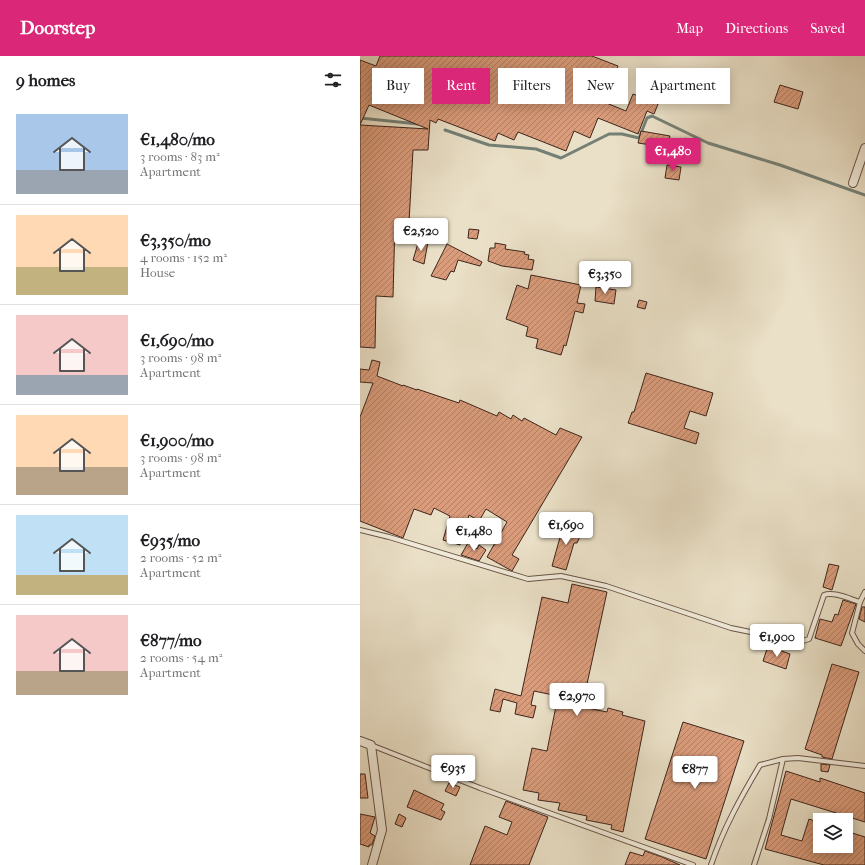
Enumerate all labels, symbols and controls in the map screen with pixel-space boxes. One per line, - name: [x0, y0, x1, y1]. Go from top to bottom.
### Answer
- text: Doorstep: [20, 17, 95, 39]
- text: Map: [676, 20, 703, 37]
- text: Directions: [725, 20, 788, 37]
- text: Saved: [810, 20, 845, 37]
- chip: Buy: [372, 68, 424, 104]
- chip: Rent: [432, 68, 490, 104]
- chip: Filters: [498, 68, 565, 104]
- chip: New: [573, 68, 628, 104]
- chip: Apartment: [636, 68, 730, 104]
- icon: filters: [322, 69, 344, 91]
- text: 9 homes: [16, 70, 75, 90]
- text: €1,480/mo: [140, 129, 215, 149]
- icon: home: [48, 130, 96, 178]
- pin: €1,480: [640, 138, 706, 172]
- text: €1,480: [655, 143, 691, 158]
- text: 3 rooms · 83 m²: [140, 149, 220, 164]
- text: Apartment: [140, 164, 201, 179]
- pin: €2,520: [388, 218, 454, 252]
- text: €2,520: [403, 223, 439, 238]
- text: €3,350/mo: [140, 230, 211, 250]
- icon: home: [48, 231, 96, 279]
- text: 4 rooms · 152 m²: [140, 250, 227, 265]
- pin: €3,350: [572, 261, 638, 295]
- text: House: [140, 265, 175, 280]
- text: €3,350: [588, 266, 622, 281]
- text: €1,690/mo: [140, 330, 214, 350]
- icon: home: [48, 331, 96, 379]
- text: 3 rooms · 98 m²: [140, 350, 221, 365]
- text: Apartment: [140, 365, 201, 380]
- text: €1,900/mo: [140, 430, 214, 450]
- icon: home: [48, 431, 96, 479]
- text: 3 rooms · 98 m²: [140, 450, 221, 465]
- text: Apartment: [140, 465, 201, 480]
- pin: €1,690: [533, 512, 599, 546]
- text: €1,690: [548, 517, 584, 532]
- pin: €1,480: [441, 518, 507, 552]
- text: €1,480: [456, 523, 492, 538]
- text: €935/mo: [140, 530, 200, 550]
- icon: home: [48, 531, 96, 579]
- text: 2 rooms · 52 m²: [140, 550, 221, 565]
- text: Apartment: [140, 565, 201, 580]
- pin: €1,900: [744, 624, 810, 658]
- text: €1,900: [759, 629, 795, 644]
- text: €877/mo: [140, 630, 202, 650]
- icon: home: [48, 631, 96, 679]
- text: 2 rooms · 54 m²: [140, 650, 222, 665]
- text: Apartment: [140, 665, 201, 680]
- pin: €2,970: [544, 683, 610, 717]
- text: €2,970: [558, 688, 596, 703]
- pin: €935: [429, 755, 477, 789]
- pin: €877: [671, 756, 719, 790]
- text: €935: [440, 760, 466, 775]
- text: €877: [682, 761, 708, 776]
- map controls: [813, 813, 853, 853]
- button: layers: [813, 813, 853, 853]

